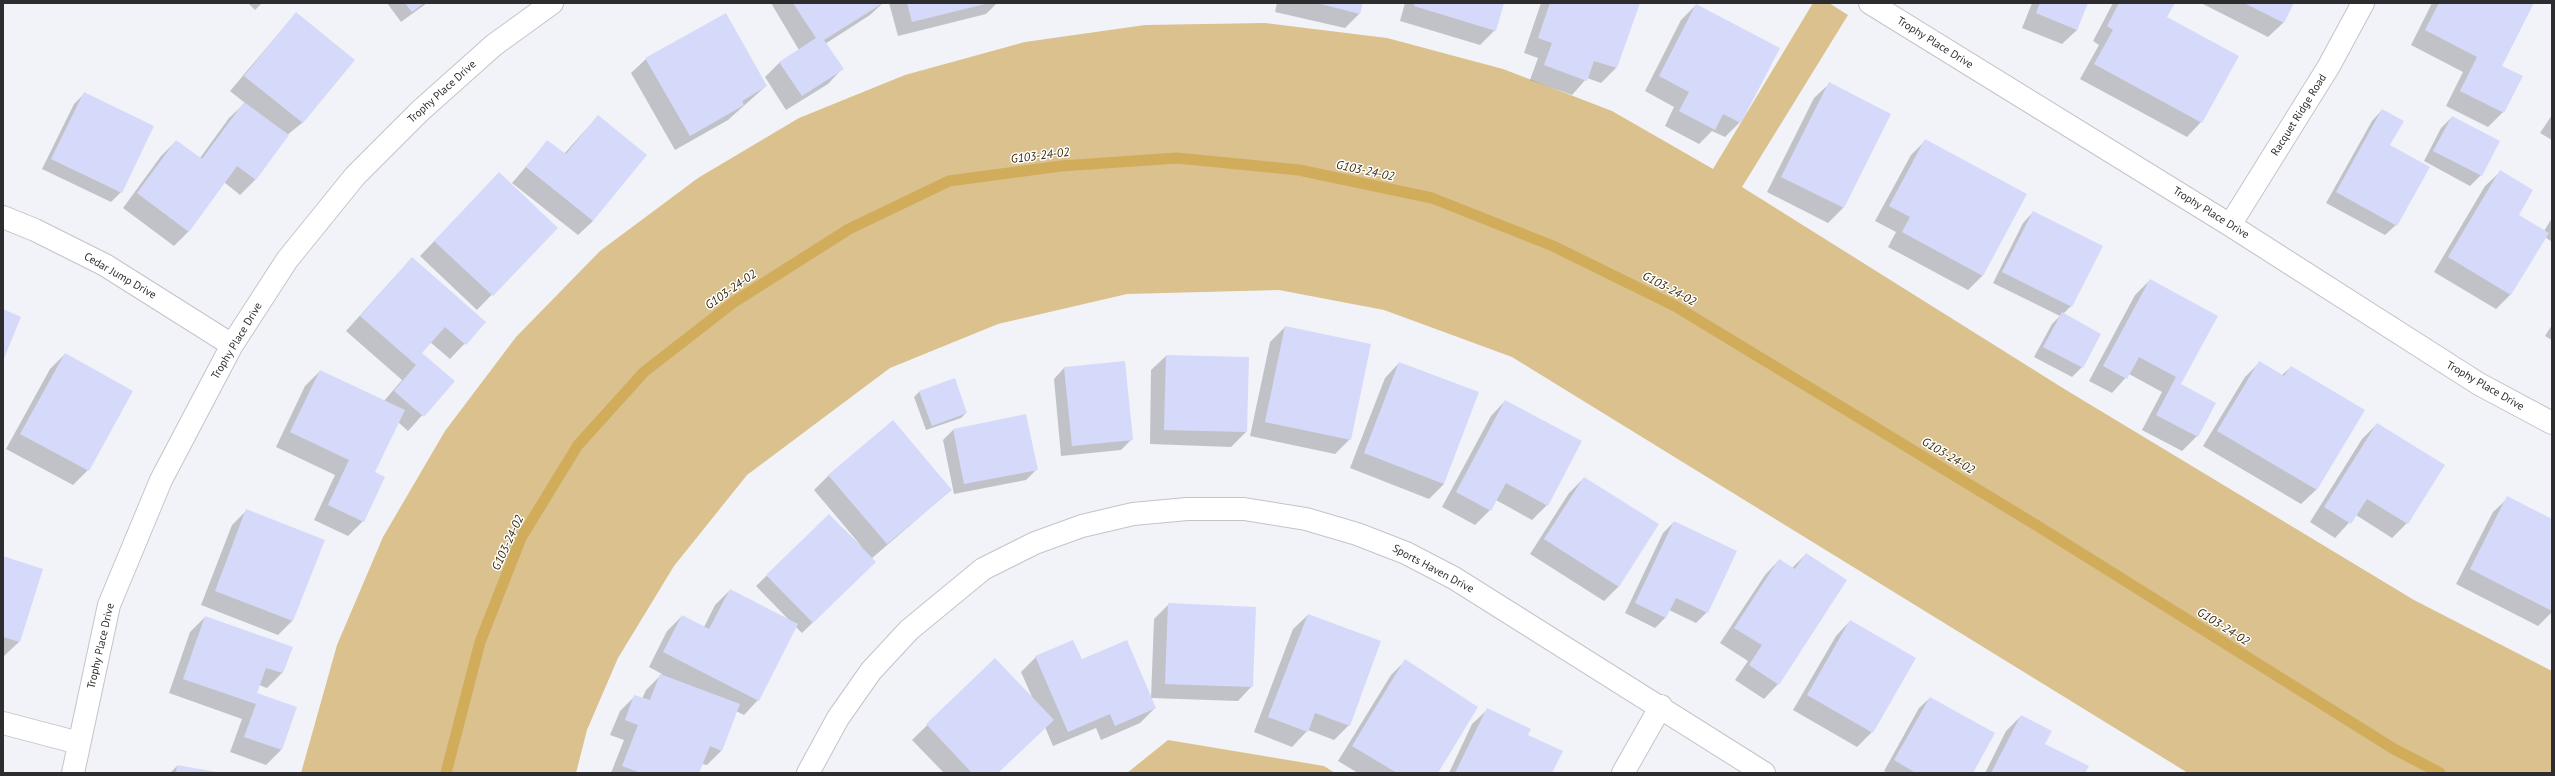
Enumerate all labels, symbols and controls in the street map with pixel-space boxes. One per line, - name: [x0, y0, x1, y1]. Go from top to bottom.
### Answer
- street label: Trophy Place Drive: [1894, 14, 1976, 72]
- street label: Trophy Place Drive: [405, 58, 479, 126]
- street label: Racquet Ridge Road: [2269, 72, 2329, 158]
- water label: G103-24-02: [1010, 145, 1070, 167]
- water label: G103-24-02: [1335, 158, 1395, 184]
- street label: Trophy Place Drive: [2170, 184, 2252, 242]
- street label: Cedar Jump Drive: [82, 250, 158, 302]
- water label: G103-24-02: [703, 267, 759, 313]
- water label: G103-24-02: [1640, 269, 1698, 309]
- street label: Trophy Place Drive: [209, 300, 265, 382]
- street label: Trophy Place Drive: [2444, 358, 2526, 414]
- water label: G103-24-02: [1919, 435, 1977, 477]
- water label: G103-24-02: [489, 513, 527, 573]
- street label: Sports Haven Drive: [1390, 542, 1476, 596]
- street label: Trophy Place Drive: [85, 602, 117, 690]
- water label: G103-24-02: [2194, 605, 2252, 649]

